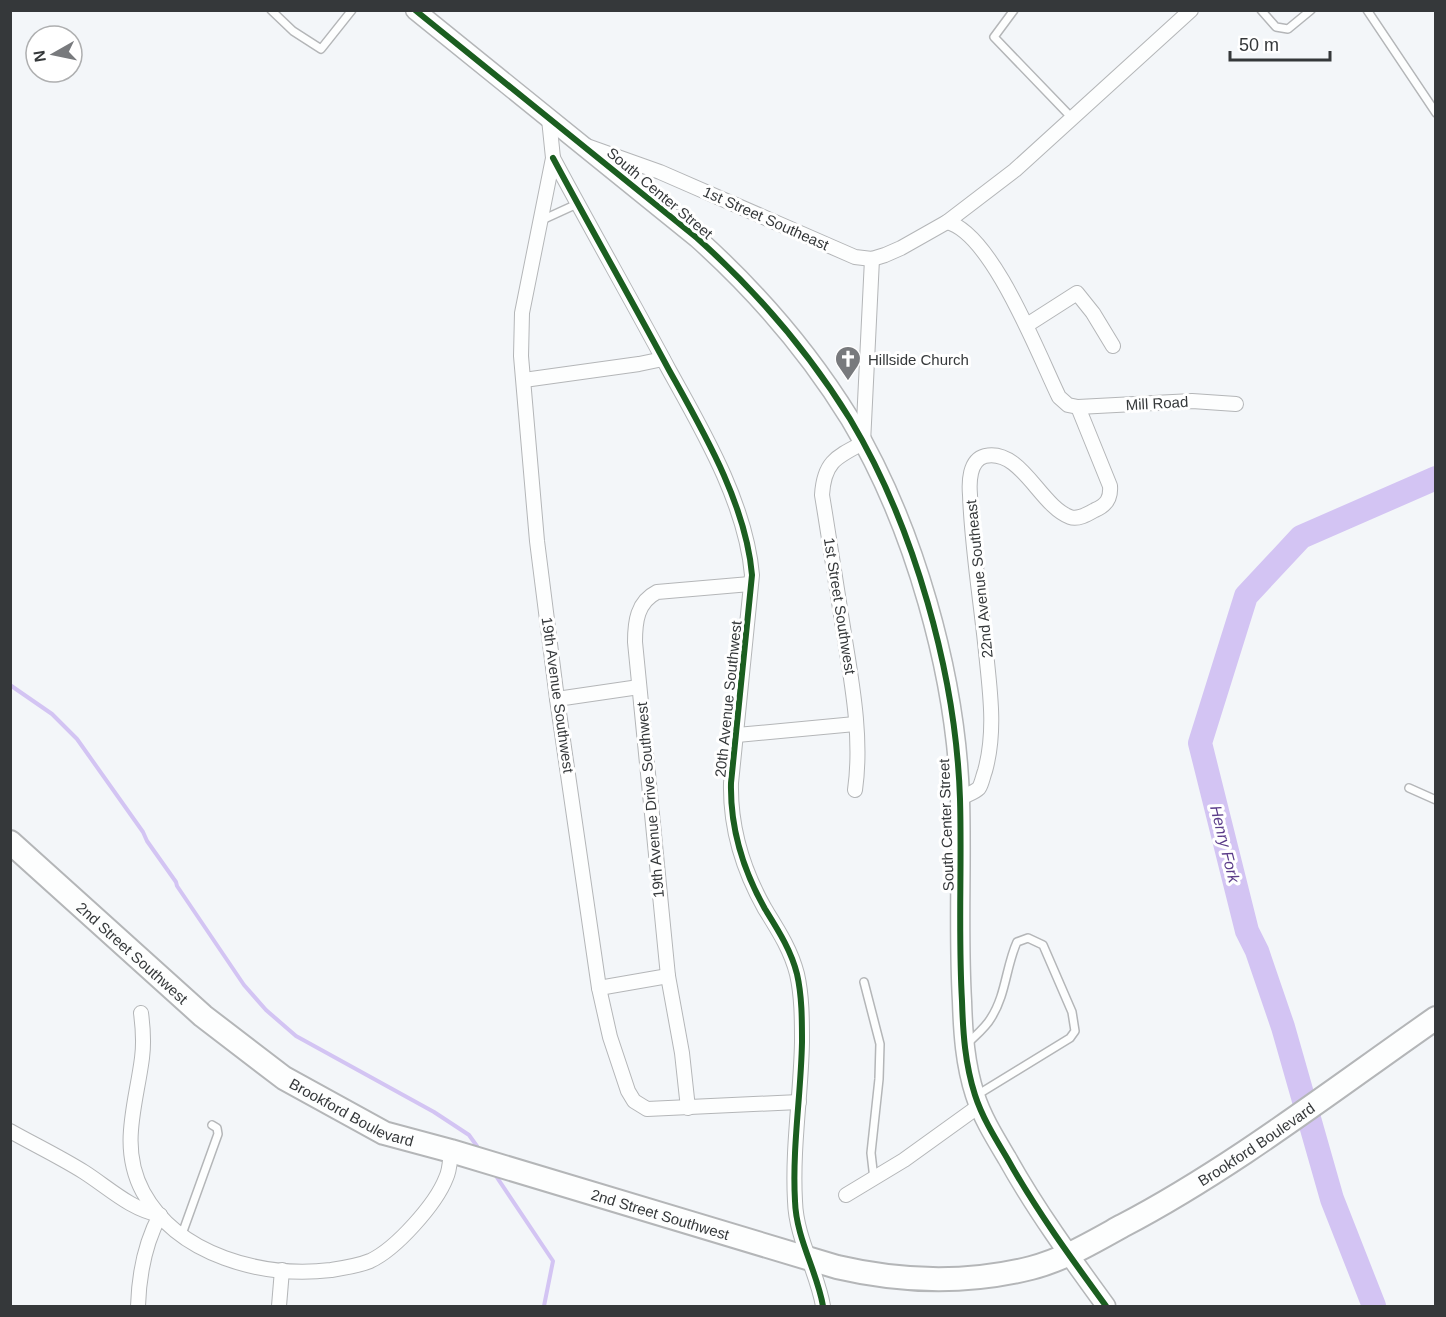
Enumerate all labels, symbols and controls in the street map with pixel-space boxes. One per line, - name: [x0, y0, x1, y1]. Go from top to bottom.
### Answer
- north arrow: [24, 24, 84, 84]
- scale bar: [1230, 24, 1330, 62]
- text: 50 m: [1239, 35, 1279, 55]
- text: N: [30, 49, 49, 63]
- street label: South Center Street: [604, 144, 717, 243]
- street label: 1st Street Southeast: [700, 183, 832, 254]
- church icon: Hillside Church: [833, 344, 863, 382]
- place label: Hillside Church: [868, 351, 969, 368]
- street label: Mill Road: [1125, 393, 1189, 413]
- street label: 22nd Avenue Southeast: [962, 498, 996, 659]
- street label: 1st Street Southwest: [821, 536, 859, 677]
- street label: 19th Avenue Southwest: [539, 616, 577, 775]
- street label: 20th Avenue Southwest: [711, 619, 745, 778]
- street label: 19th Avenue Drive Southwest: [633, 701, 667, 899]
- street label: South Center Street: [935, 758, 957, 892]
- water label: Henry Fork: [1207, 804, 1243, 885]
- street label: 2nd Street Southwest: [74, 898, 192, 1007]
- street label: Brookford Boulevard: [287, 1074, 416, 1149]
- street label: Brookford Boulevard: [1195, 1099, 1318, 1189]
- street label: 2nd Street Southwest: [589, 1185, 732, 1243]

